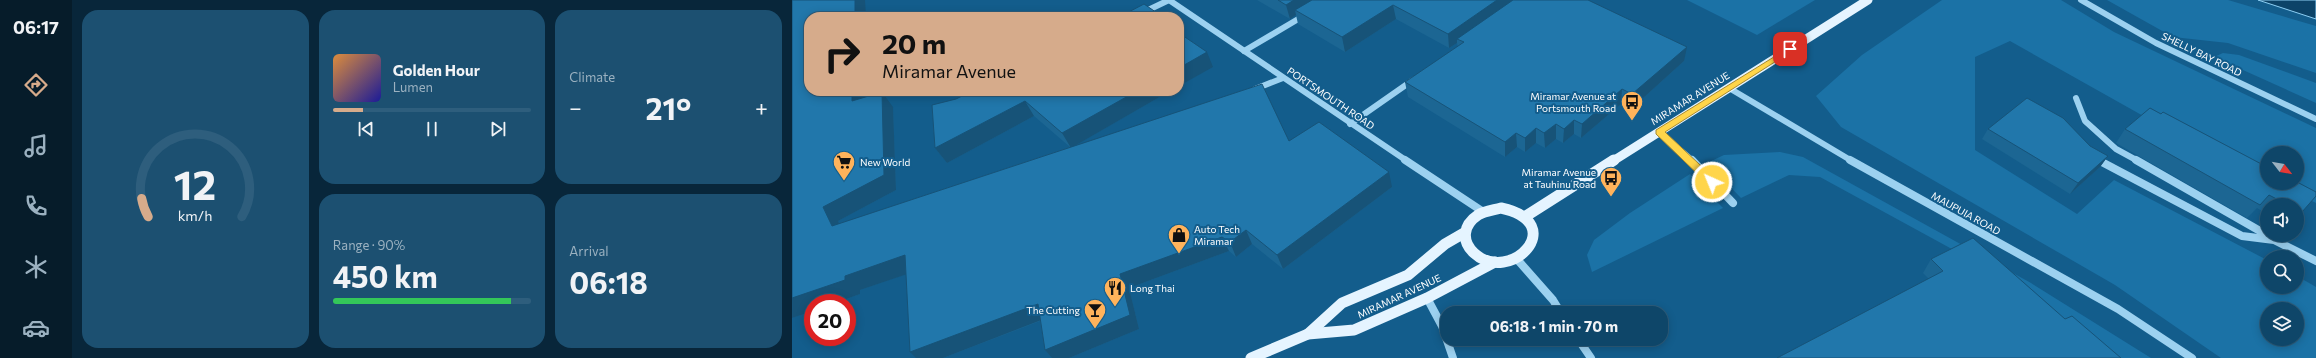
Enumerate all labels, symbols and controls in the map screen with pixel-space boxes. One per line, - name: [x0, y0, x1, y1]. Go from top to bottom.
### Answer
- text: 06:17: [13, 16, 59, 38]
- text: 20 m: [882, 26, 946, 60]
- icon: right: [816, 28, 868, 80]
- street label: SHELLY BAY ROAD: [2160, 29, 2244, 79]
- pin: [1773, 32, 1807, 66]
- icon: arrive: [1779, 38, 1801, 60]
- text: Miramar Avenue: [882, 60, 1016, 82]
- text: Golden Hour: [393, 61, 480, 79]
- street label: PORTSMOUTH ROAD: [1285, 64, 1377, 132]
- text: Climate: [569, 69, 615, 85]
- street label: MIRAMAR AVENUE: [1648, 69, 1732, 127]
- icon: directions: [22, 71, 50, 99]
- text: Lumen: [393, 79, 433, 95]
- text: 21°: [645, 89, 691, 126]
- bus stop icon: Miramar Avenue at Portsmouth Road: [1619, 89, 1645, 122]
- place label: Miramar Avenue at Portsmouth Road: [1530, 90, 1616, 114]
- text: −: [569, 94, 582, 121]
- text: +: [755, 94, 768, 121]
- icon: previous: [355, 118, 377, 140]
- icon: pause: [421, 118, 443, 140]
- icon: next: [487, 118, 509, 140]
- icon: music: [22, 132, 50, 160]
- north arrow: [2260, 146, 2304, 190]
- map controls: [2260, 146, 2304, 346]
- supermarket icon: New World: [831, 149, 857, 182]
- place label: New World: [860, 156, 911, 168]
- text: 12: [174, 158, 217, 209]
- position arrow: [1691, 161, 1733, 203]
- bus stop icon: Miramar Avenue at Tauhinu Road: [1598, 165, 1624, 198]
- place label: Miramar Avenue at Tauhinu Road: [1522, 166, 1596, 190]
- street label: MAUPUIA ROAD: [1929, 189, 2003, 237]
- icon: phone: [22, 192, 50, 220]
- button: sound: [2260, 198, 2304, 242]
- text: km/h: [178, 206, 213, 224]
- shop icon: Auto Tech Miramar: [1166, 222, 1192, 255]
- place label: Auto Tech Miramar: [1194, 223, 1240, 247]
- text: Range · 90%: [333, 237, 405, 253]
- text: Arrival: [569, 243, 609, 259]
- button: search: [2260, 250, 2304, 294]
- icon: climate: [22, 253, 50, 281]
- text: 450 km: [333, 257, 438, 294]
- text: 06:18: [569, 263, 648, 300]
- street label: MIRAMAR AVENUE: [1355, 271, 1443, 321]
- restaurant icon: Long Thai: [1102, 275, 1128, 308]
- place label: Long Thai: [1130, 282, 1175, 294]
- speed limit sign: 20: [804, 294, 856, 346]
- bar icon: The Cutting: [1082, 297, 1108, 330]
- button: layers: [2260, 302, 2304, 346]
- place label: The Cutting: [1026, 304, 1081, 316]
- icon: car: [22, 314, 50, 342]
- text: 06:18 · 1 min · 70 m: [1490, 317, 1618, 335]

